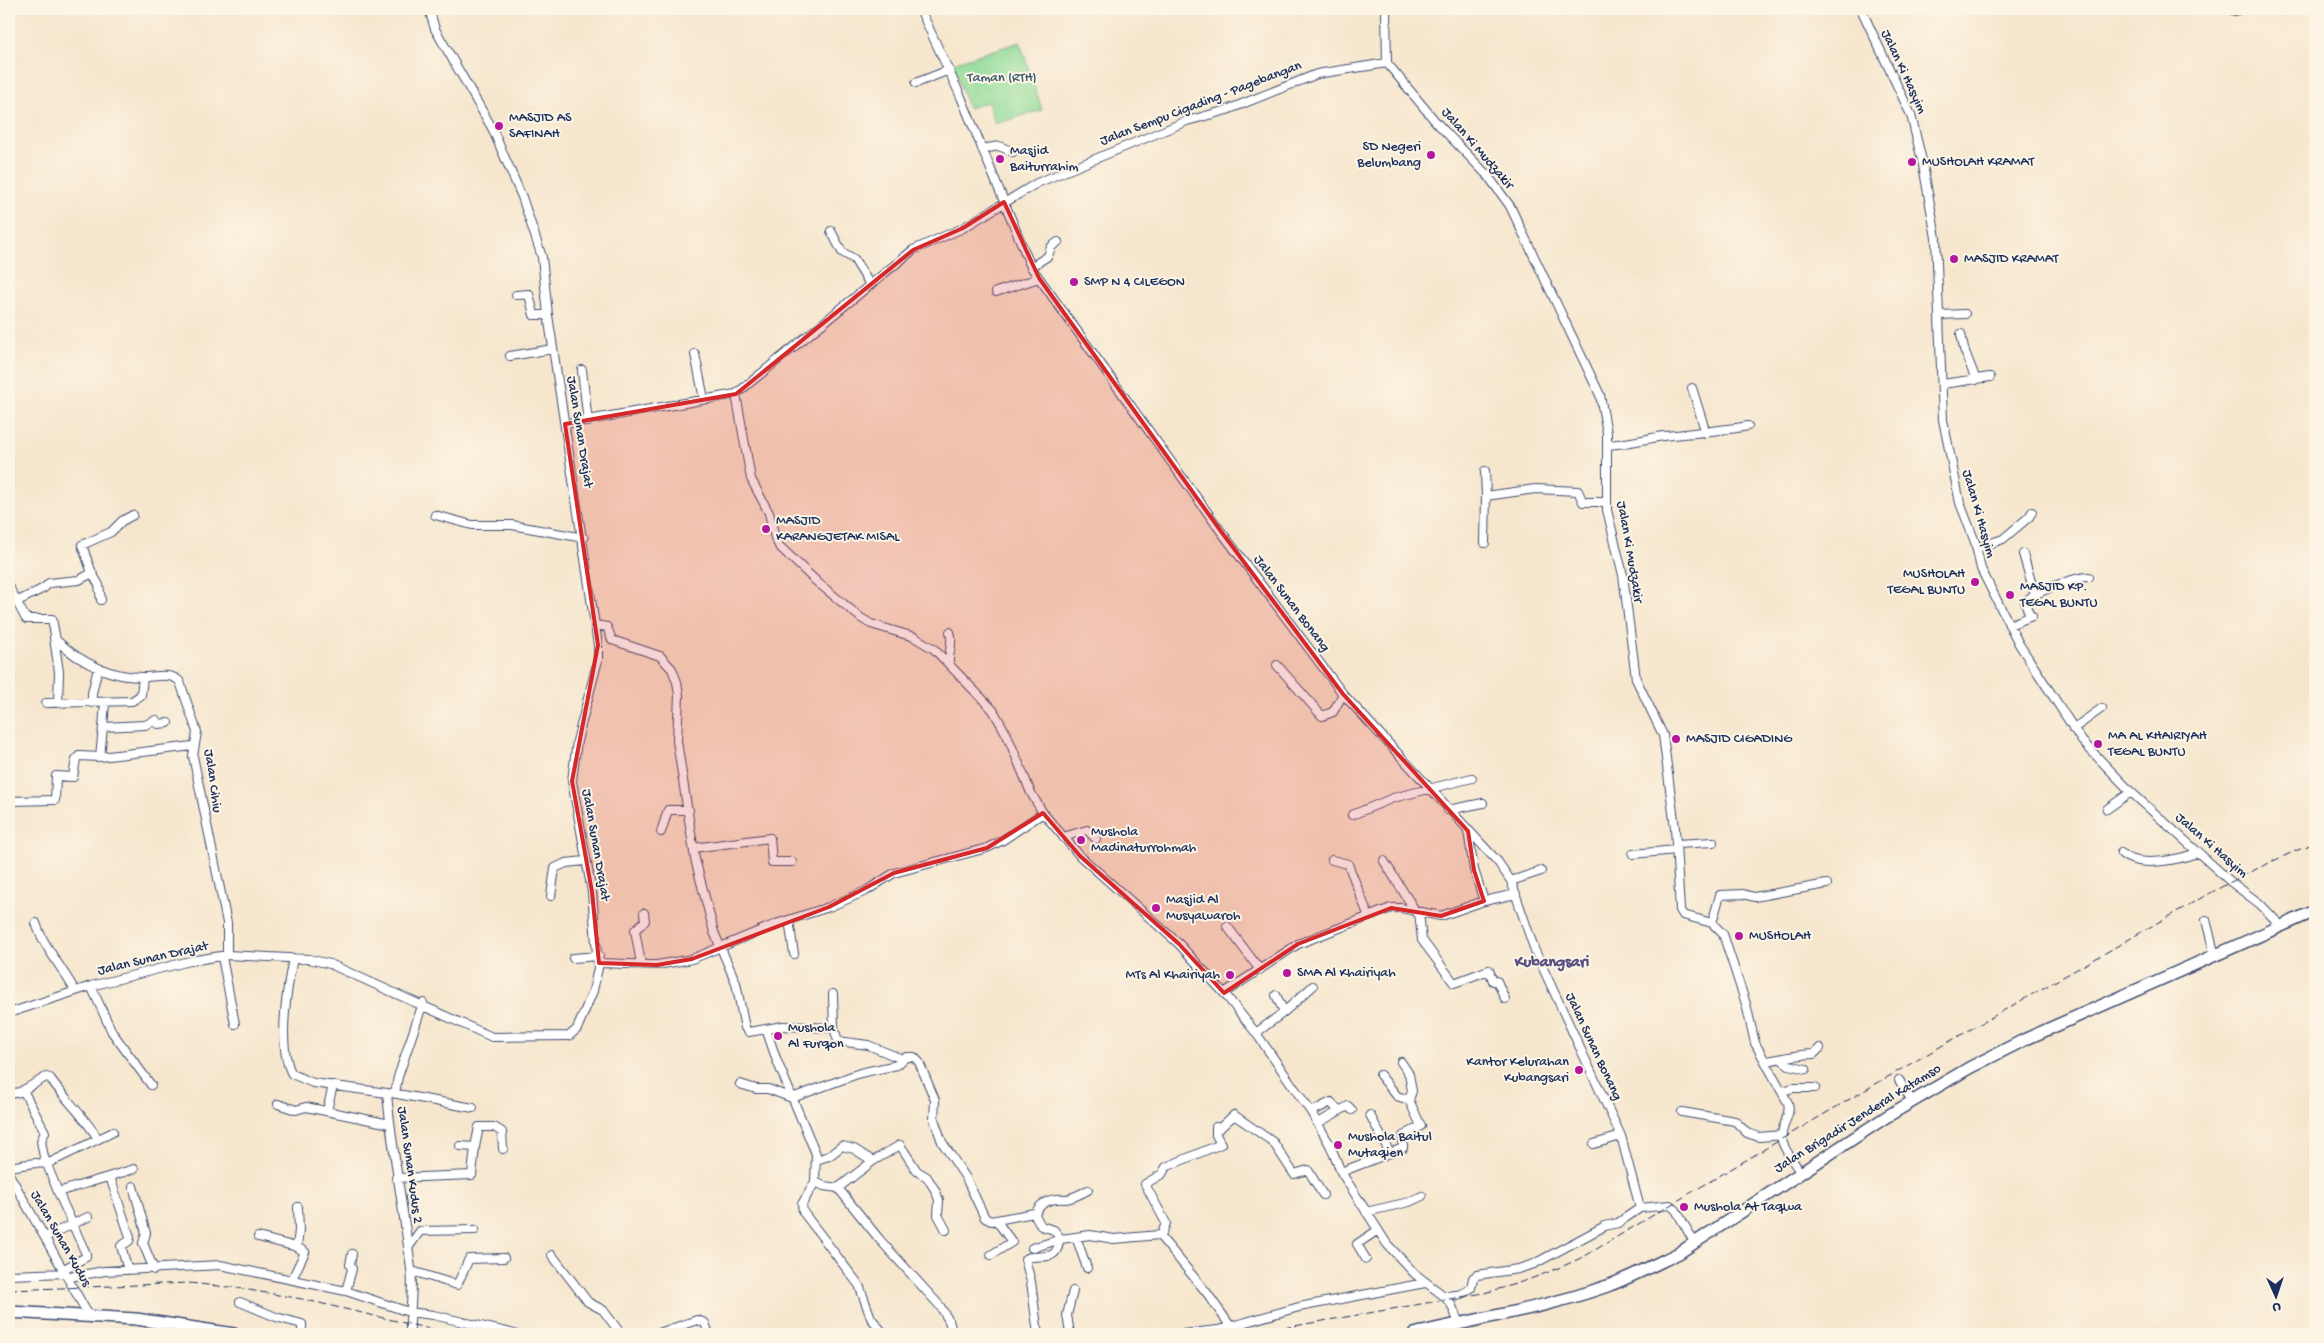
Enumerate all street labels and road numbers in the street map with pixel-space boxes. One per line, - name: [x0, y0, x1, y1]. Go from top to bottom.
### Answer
- street label: Jalan Ki Hasyim: [1876, 27, 1930, 117]
- street label: Jalan Sempu Cigading - Pagebangan: [1098, 57, 1305, 150]
- street label: Jalan Ki Mudzakir: [1437, 105, 1518, 194]
- street label: Jalan Sunan Drajat: [562, 375, 596, 490]
- street label: Jalan Ki Hasyim: [1957, 468, 1999, 560]
- street label: Jalan Ki Mudzakir: [1612, 500, 1646, 605]
- street label: Jalan Sunan Bonang: [1249, 552, 1333, 656]
- street label: Jalan Cihiu: [199, 748, 225, 814]
- street label: Jalan Sunan Drajat: [577, 788, 613, 903]
- street label: Jalan Ki Hasyim: [2171, 810, 2251, 882]
- street label: Jalan Sunan Drajat: [96, 938, 211, 980]
- street label: Jalan Sunan Bonang: [1561, 990, 1625, 1104]
- street label: Jalan Brigadir Jenderal Katamso: [1771, 1060, 1945, 1178]
- street label: Jalan Sunan Kudus 2: [392, 1105, 426, 1225]
- street label: Jalan Sunan Kudus: [26, 1188, 95, 1291]

